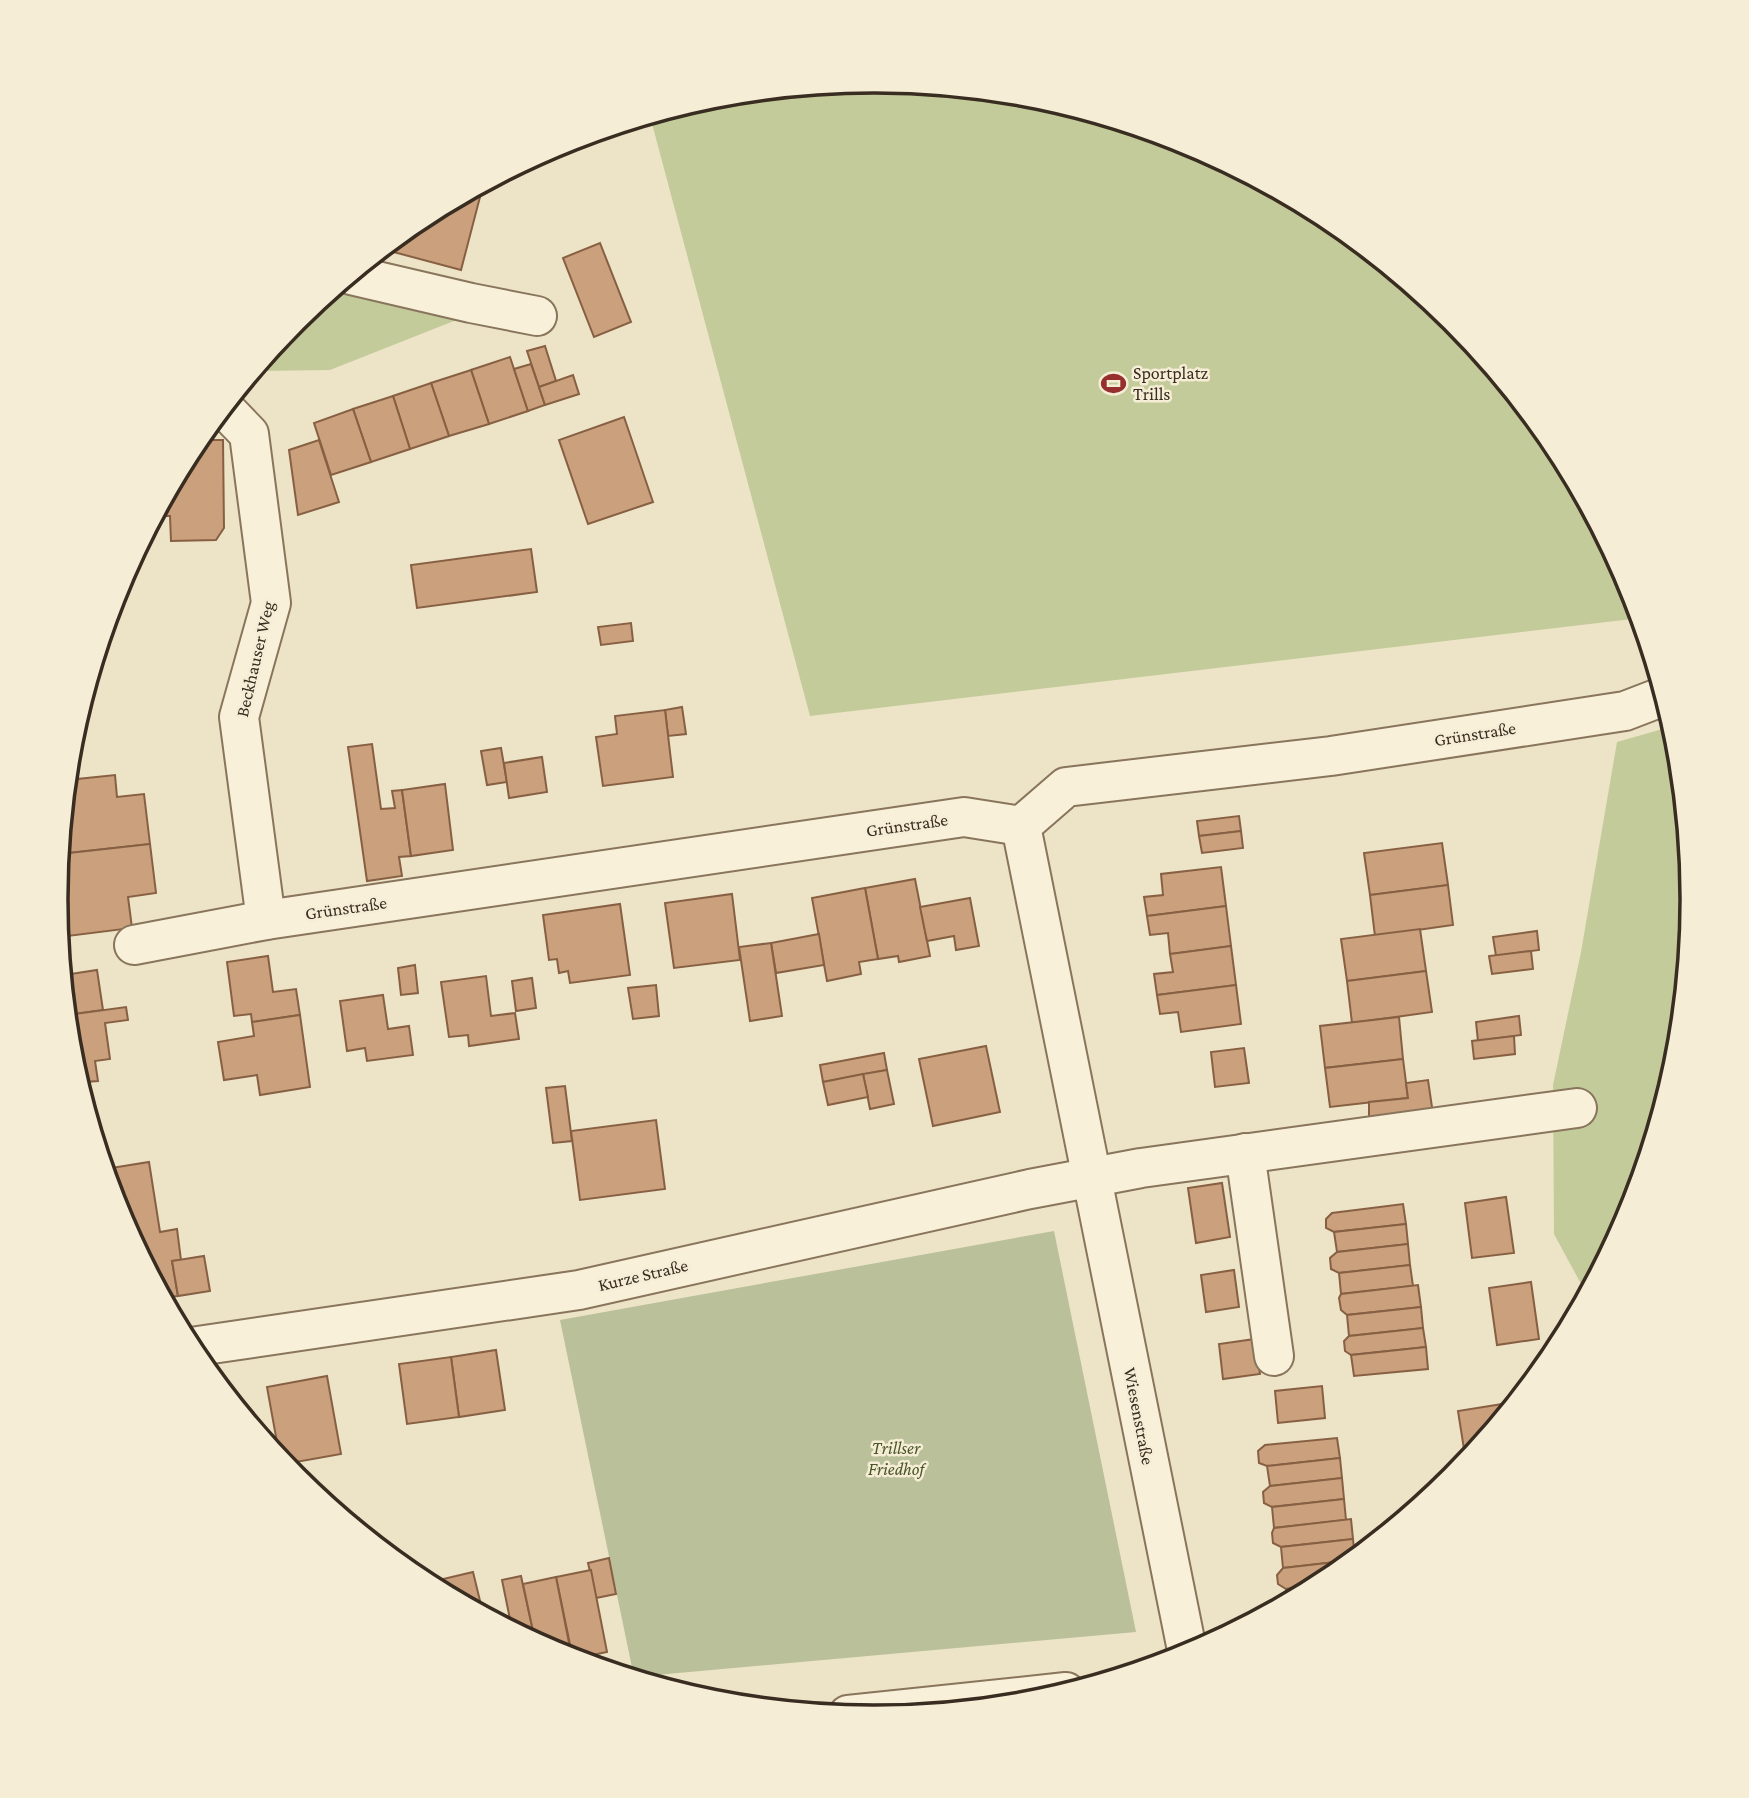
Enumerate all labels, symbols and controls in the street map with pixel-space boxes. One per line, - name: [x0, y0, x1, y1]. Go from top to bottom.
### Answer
- place label: Sportplatz Trills: [1133, 363, 1209, 404]
- sports icon: Sportplatz Trills: [1099, 369, 1127, 397]
- street label: Beckhauser Weg: [232, 599, 278, 719]
- street label: Grünstraße: [1433, 718, 1517, 750]
- street label: Grünstraße: [865, 809, 949, 841]
- street label: Grünstraße: [304, 892, 388, 924]
- street label: Kurze Straße: [596, 1255, 690, 1295]
- street label: Wiesenstraße: [1120, 1366, 1158, 1467]
- park label: Trillser Friedhof: [868, 1438, 926, 1479]

